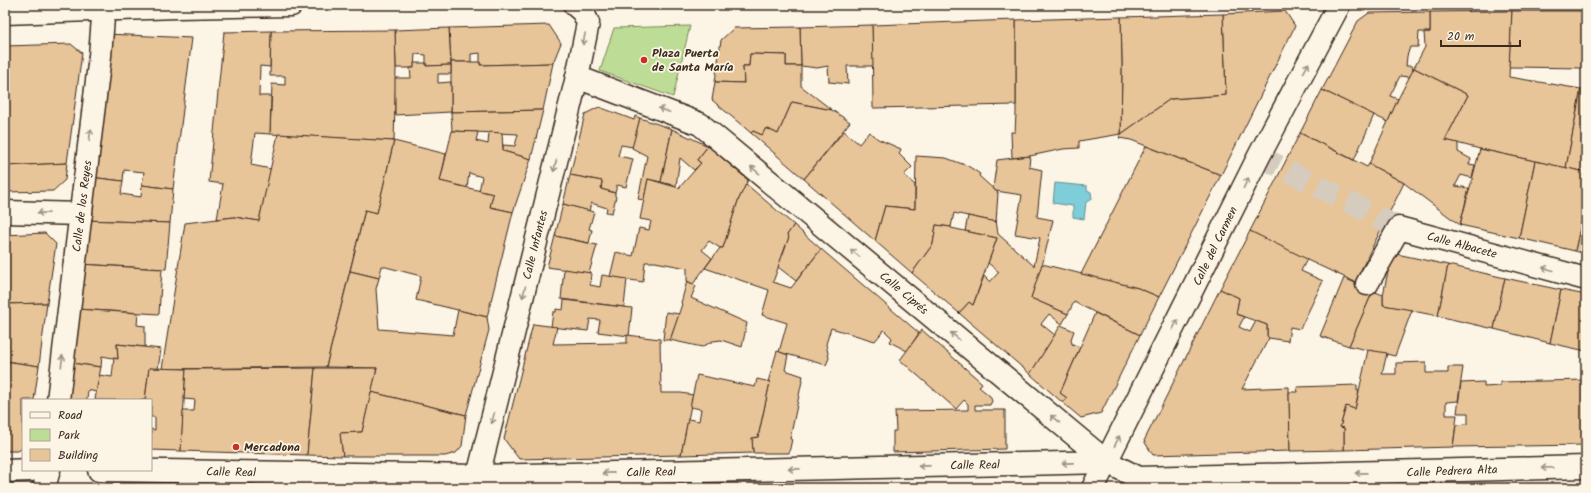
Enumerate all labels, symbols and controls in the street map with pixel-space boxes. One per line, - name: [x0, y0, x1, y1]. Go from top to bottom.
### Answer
- scale bar: [1441, 22, 1520, 48]
- text: 20 m: [1447, 27, 1475, 46]
- one-way arrow: [580, 32, 588, 45]
- place label: Plaza Puerta de Santa María: [652, 44, 733, 77]
- marker: Plaza Puerta de Santa María: [639, 55, 649, 65]
- one-way arrow: [1303, 62, 1310, 74]
- one-way arrow: [658, 106, 670, 114]
- one-way arrow: [87, 129, 94, 142]
- street label: Calle de los Reyes: [67, 159, 98, 253]
- one-way arrow: [551, 159, 558, 172]
- one-way arrow: [750, 165, 761, 174]
- one-way arrow: [1243, 177, 1250, 189]
- street label: Calle del Carmen: [1188, 203, 1243, 289]
- street label: Calle Infantes: [518, 209, 553, 282]
- one-way arrow: [37, 210, 50, 217]
- street label: Calle Albacete: [1425, 227, 1500, 264]
- one-way arrow: [850, 249, 861, 257]
- one-way arrow: [1542, 265, 1555, 272]
- street label: Calle Ciprés: [875, 267, 932, 320]
- one-way arrow: [519, 285, 527, 298]
- one-way arrow: [1172, 319, 1179, 331]
- one-way arrow: [950, 332, 961, 341]
- one-way arrow: [59, 355, 66, 368]
- legend: [22, 399, 152, 471]
- text: Road: [58, 406, 83, 425]
- one-way arrow: [488, 412, 496, 425]
- one-way arrow: [1050, 415, 1061, 424]
- text: Park: [58, 426, 80, 445]
- one-way arrow: [1114, 435, 1121, 447]
- place label: Mercadona: [244, 438, 300, 457]
- marker: Mercadona: [231, 442, 241, 452]
- text: Building: [58, 446, 98, 465]
- street label: Calle Real: [950, 456, 1000, 475]
- one-way arrow: [1062, 459, 1075, 467]
- street label: Calle Pedrera Alta: [1406, 460, 1498, 483]
- one-way arrow: [918, 462, 931, 470]
- street label: Calle Real: [206, 463, 256, 482]
- street label: Calle Real: [626, 463, 676, 482]
- one-way arrow: [1541, 464, 1554, 472]
- one-way arrow: [788, 465, 801, 473]
- one-way arrow: [602, 469, 615, 476]
- one-way arrow: [1355, 469, 1368, 477]

